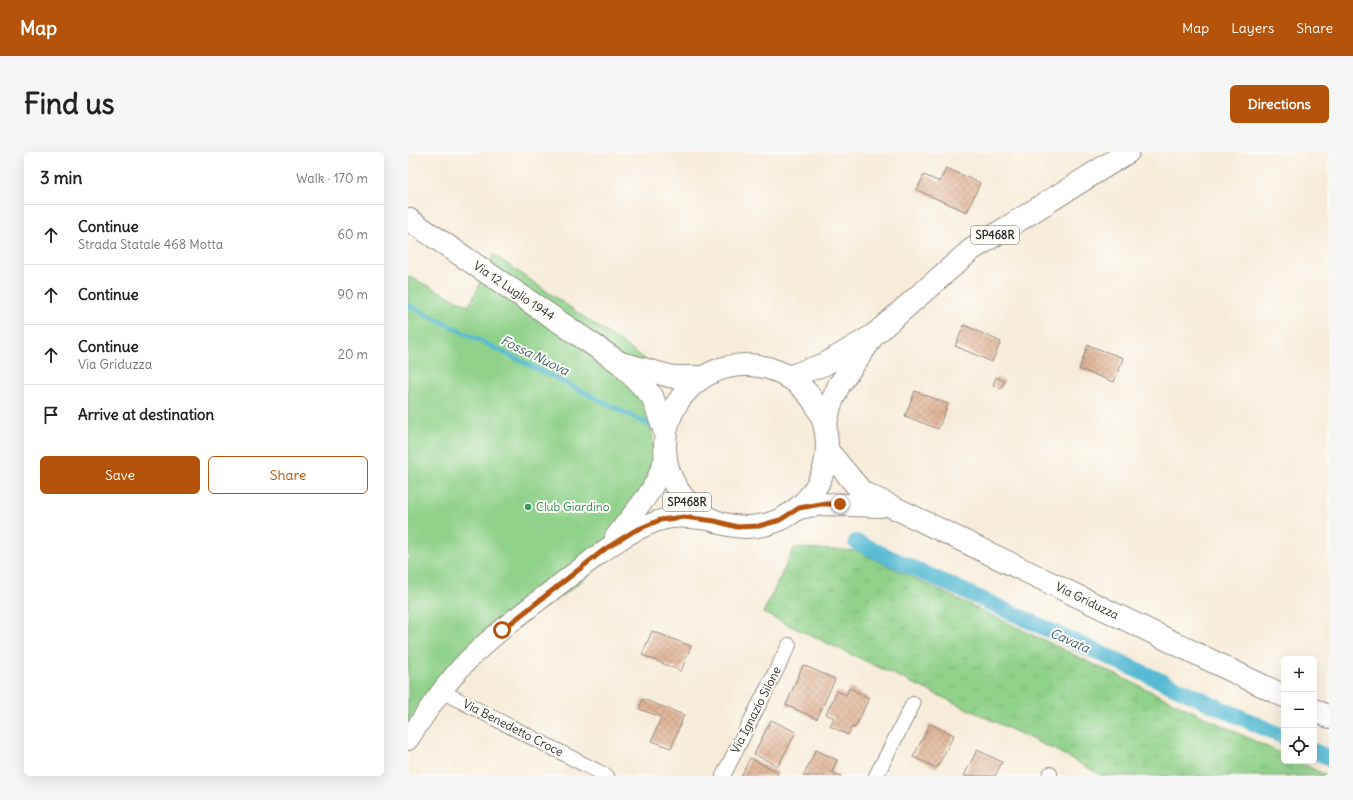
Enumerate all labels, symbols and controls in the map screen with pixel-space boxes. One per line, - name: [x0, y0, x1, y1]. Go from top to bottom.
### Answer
- text: Map: [20, 16, 57, 40]
- text: Map: [1182, 19, 1209, 37]
- text: Layers: [1231, 19, 1274, 37]
- text: Share: [1296, 19, 1333, 37]
- button: Directions: [1230, 85, 1329, 123]
- text: Find us: [24, 86, 115, 122]
- text: 3 min: [40, 167, 82, 189]
- text: Walk · 170 m: [296, 170, 368, 187]
- text: Continue: [78, 217, 139, 236]
- icon: ahead: [40, 224, 62, 246]
- text: 60 m: [337, 226, 368, 243]
- road number: SP468R: [971, 226, 1019, 244]
- text: Strada Statale 468 Motta: [78, 236, 223, 253]
- street label: Via 12 Luglio 1944: [471, 258, 558, 323]
- icon: ahead: [40, 284, 62, 306]
- text: Continue: [78, 285, 139, 304]
- text: 90 m: [337, 286, 368, 303]
- water label: Fossa Nuova: [498, 332, 572, 380]
- text: Continue: [78, 337, 139, 356]
- icon: ahead: [40, 344, 62, 366]
- text: 20 m: [338, 346, 368, 363]
- text: Via Griduzza: [78, 356, 152, 373]
- icon: arrive: [40, 404, 62, 426]
- text: Arrive at destination: [78, 405, 214, 424]
- button: Save: [40, 456, 200, 494]
- button: Share: [208, 456, 368, 494]
- road number: SP468R: [663, 493, 711, 511]
- route end: [831, 495, 849, 513]
- place label: Club Giardino: [536, 499, 610, 514]
- marker: Club Giardino: [523, 502, 533, 512]
- street label: Via Griduzza: [1053, 579, 1121, 622]
- route start: [493, 621, 511, 639]
- water label: Cavata: [1047, 624, 1093, 657]
- map controls: [1281, 656, 1317, 764]
- button: +: [1281, 656, 1317, 692]
- street label: Via Ignazio Silone: [727, 664, 784, 756]
- button: −: [1281, 692, 1317, 728]
- street label: Via Benedetto Croce: [461, 696, 566, 759]
- button: locate: [1281, 728, 1317, 764]

